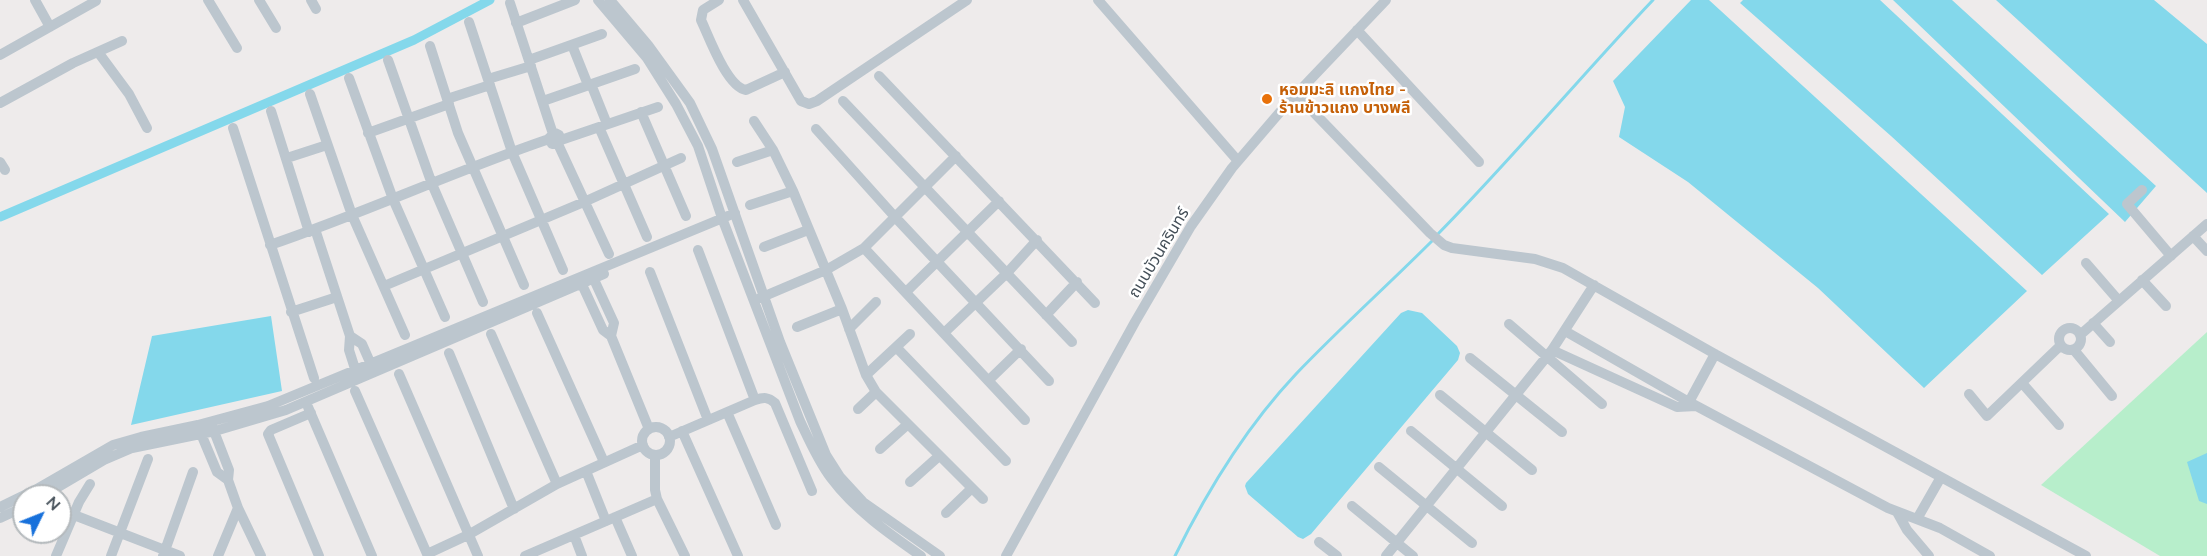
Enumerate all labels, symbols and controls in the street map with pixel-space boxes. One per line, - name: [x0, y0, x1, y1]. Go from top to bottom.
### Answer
- place label: หอมมะลิ เเกงไทย - ร้านข้าวแกง บางพลี: [1279, 80, 1410, 118]
- marker: หอมมะลิ เเกงไทย - ร้านข้าวแกง บางพลี: [1260, 92, 1274, 106]
- street label: ถนนบัวนครินทร์: [1125, 205, 1193, 301]
- north arrow: [12, 484, 72, 544]
- text: N: [42, 492, 65, 514]

